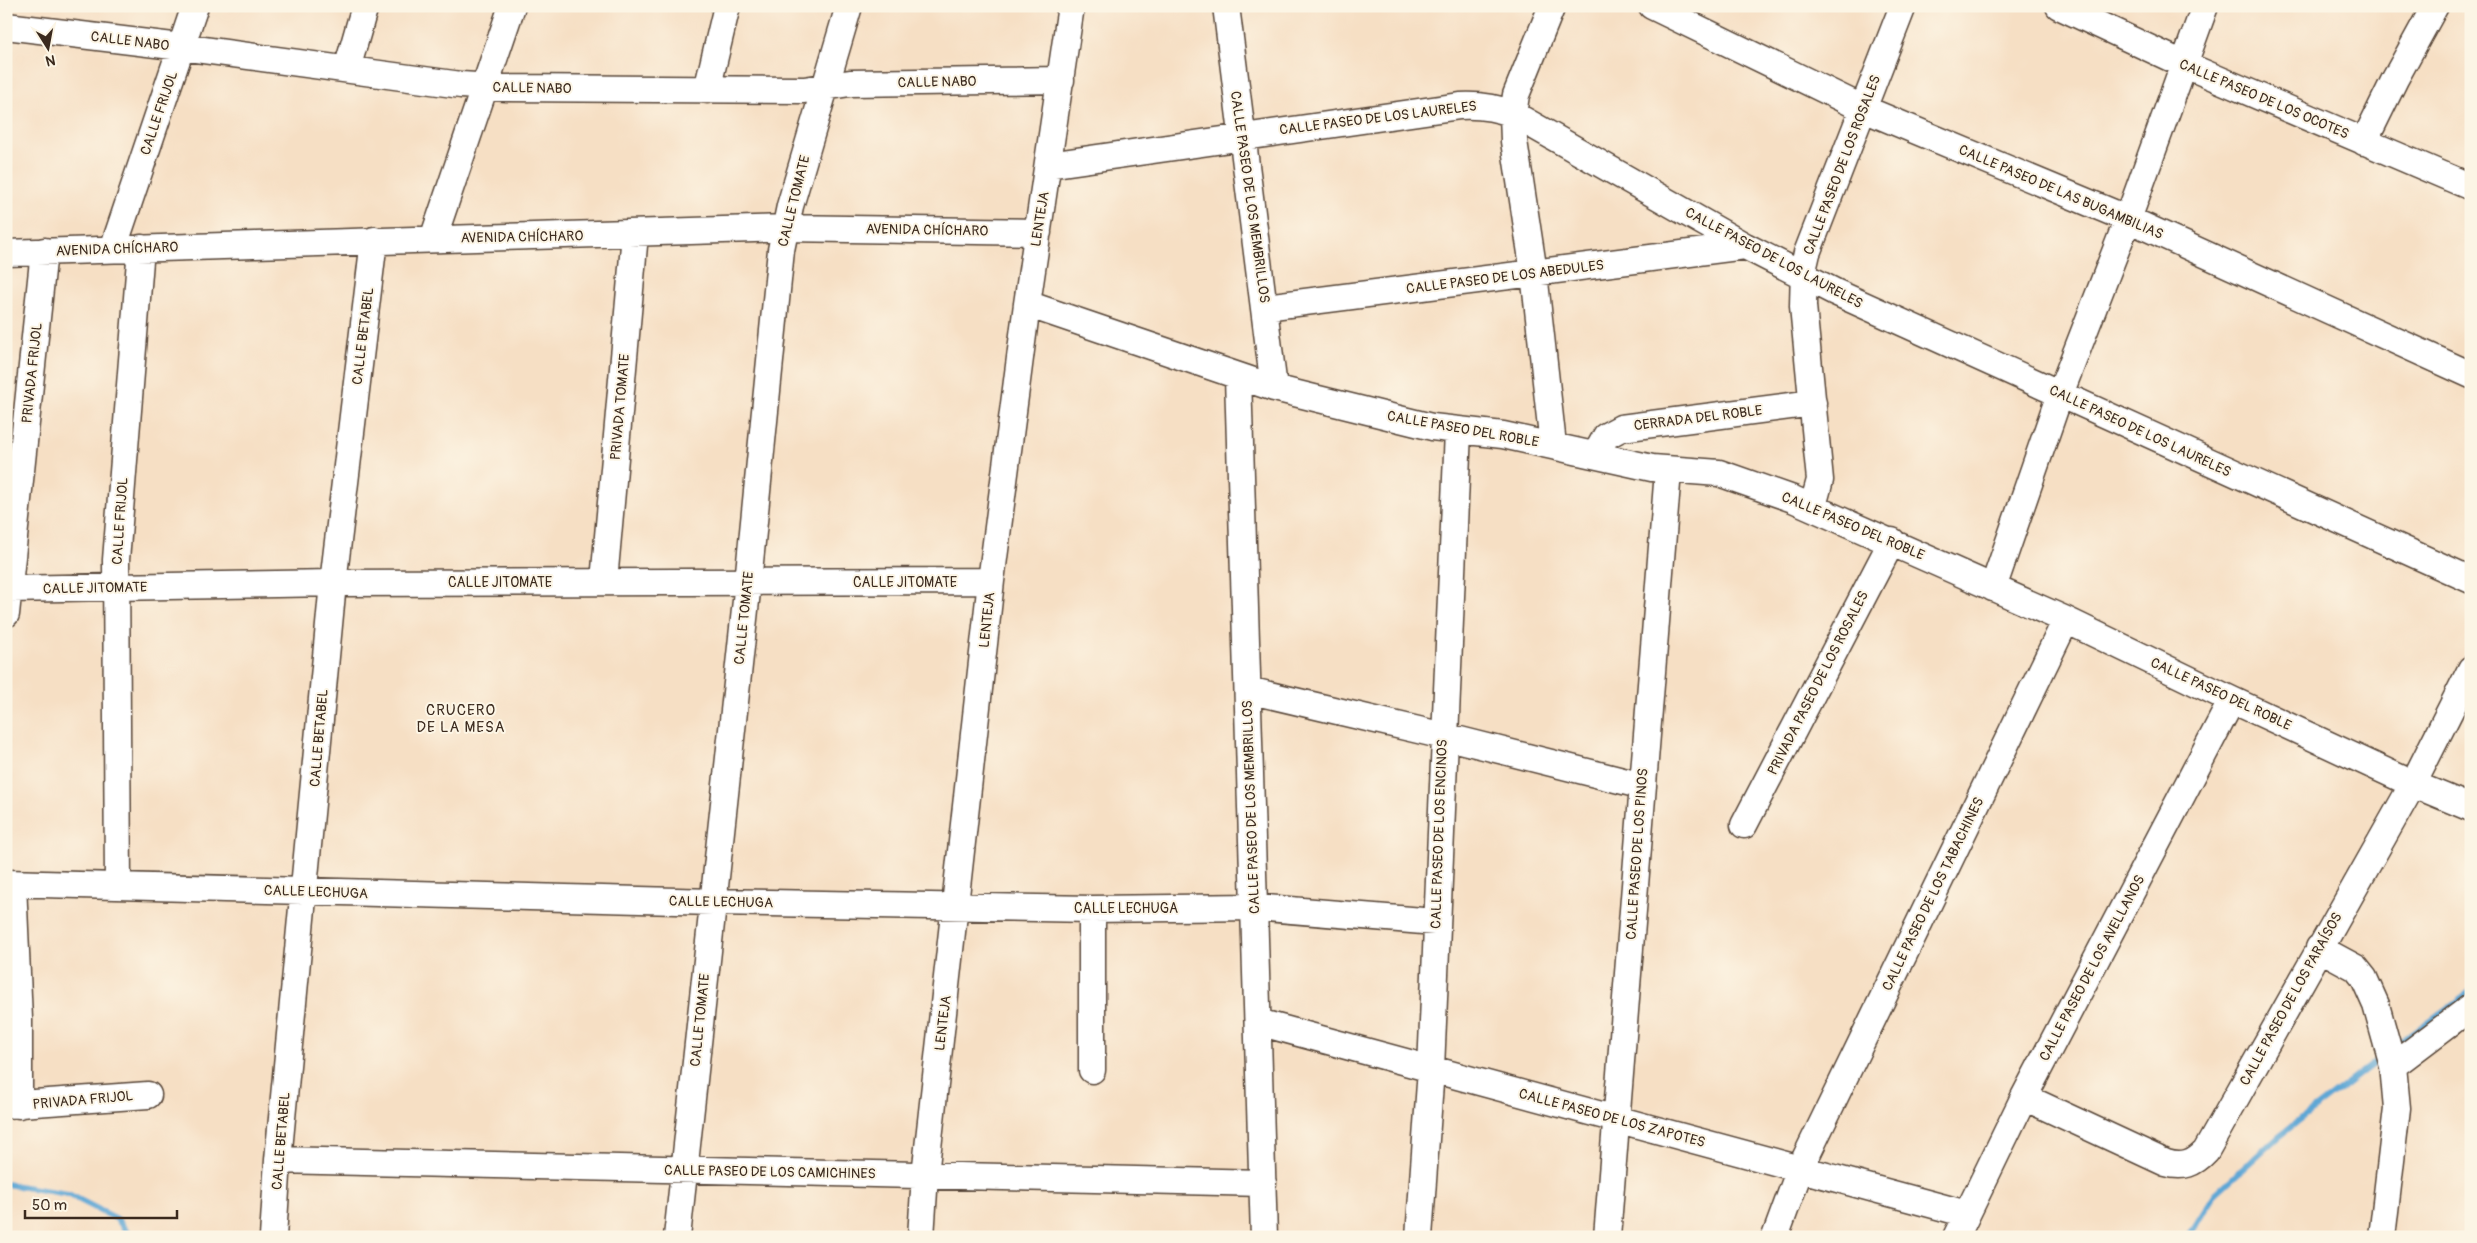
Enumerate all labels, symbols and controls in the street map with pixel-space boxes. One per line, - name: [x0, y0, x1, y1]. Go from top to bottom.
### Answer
- north arrow: [22, 22, 72, 72]
- street label: CALLE NABO: [90, 28, 170, 54]
- text: N: [44, 51, 57, 70]
- street label: CALLE PASEO DE LOS OCOTES: [2177, 55, 2351, 143]
- street label: CALLE FRIJOL: [137, 69, 181, 157]
- street label: CALLE NABO: [897, 73, 977, 91]
- street label: CALLE PASEO DE LOS ROSALES: [1800, 73, 1884, 257]
- street label: CALLE NABO: [492, 79, 572, 97]
- street label: CALLE PASEO DE LOS MEMBRILLOS: [1227, 90, 1273, 304]
- street label: CALLE PASEO DE LOS LAURELES: [1278, 97, 1478, 139]
- street label: CALLE PASEO DE LAS BUGAMBILIAS: [1956, 141, 2166, 243]
- street label: CALLE TOMATE: [774, 154, 814, 248]
- street label: LENTEJA: [1027, 190, 1053, 248]
- street label: CALLE PASEO DE LOS LAURELES: [1682, 204, 1866, 312]
- street label: AVENIDA CHÍCHARO: [866, 219, 989, 240]
- street label: AVENIDA CHÍCHARO: [461, 226, 584, 247]
- street label: AVENIDA CHÍCHARO: [55, 237, 179, 260]
- street label: CALLE PASEO DE LOS ABEDULES: [1405, 256, 1605, 298]
- street label: CALLE BETABEL: [349, 286, 377, 386]
- street label: PRIVADA FRIJOL: [18, 322, 46, 424]
- street label: PRIVADA TOMATE: [607, 353, 633, 461]
- street label: CALLE PASEO DE LOS LAURELES: [2046, 381, 2234, 481]
- street label: CERRADA DEL ROBLE: [1633, 402, 1763, 434]
- street label: CALLE PASEO DEL ROBLE: [1386, 407, 1540, 451]
- street label: CALLE FRIJOL: [108, 477, 132, 565]
- street label: CALLE PASEO DEL ROBLE: [1779, 488, 1927, 564]
- street label: CALLE TOMATE: [731, 571, 757, 665]
- street label: CALLE JITOMATE: [448, 574, 552, 591]
- street label: CALLE JITOMATE: [853, 574, 957, 591]
- street label: CALLE JITOMATE: [43, 579, 147, 597]
- street label: PRIVADA PASEO DE LOS ROSALES: [1764, 588, 1872, 778]
- street label: LENTEJA: [976, 591, 998, 649]
- street label: CALLE PASEO DEL ROBLE: [2148, 654, 2294, 734]
- street label: CALLE BETABEL: [306, 688, 332, 788]
- street label: CALLE PASEO DE LOS MEMBRILLOS: [1239, 700, 1263, 914]
- district label: CRUCERO DE LA MESA: [417, 701, 506, 737]
- street label: CALLE PASEO DE LOS ENCINOS: [1427, 739, 1451, 929]
- street label: CALLE PASEO DE LOS PINOS: [1623, 768, 1651, 940]
- street label: CALLE PASEO DE LOS TABACHINES: [1879, 795, 1987, 993]
- street label: CALLE PASEO DE LOS AVELLANOS: [2036, 872, 2148, 1064]
- street label: CALLE LECHUGA: [264, 882, 368, 902]
- street label: CALLE LECHUGA: [669, 893, 773, 911]
- street label: CALLE LECHUGA: [1074, 900, 1178, 917]
- street label: CALLE PASEO DE LOS PARAÍSOS: [2235, 909, 2346, 1088]
- street label: CALLE TOMATE: [687, 973, 713, 1067]
- street label: LENTEJA: [931, 994, 955, 1052]
- street label: CALLE PASEO DE LOS ZAPOTES: [1517, 1085, 1707, 1151]
- street label: PRIVADA FRIJOL: [32, 1087, 134, 1113]
- street label: CALLE BETABEL: [268, 1091, 294, 1191]
- street label: CALLE PASEO DE LOS CAMICHINES: [664, 1162, 876, 1182]
- scale bar: [25, 1188, 178, 1220]
- text: 50 m: [32, 1196, 67, 1215]

